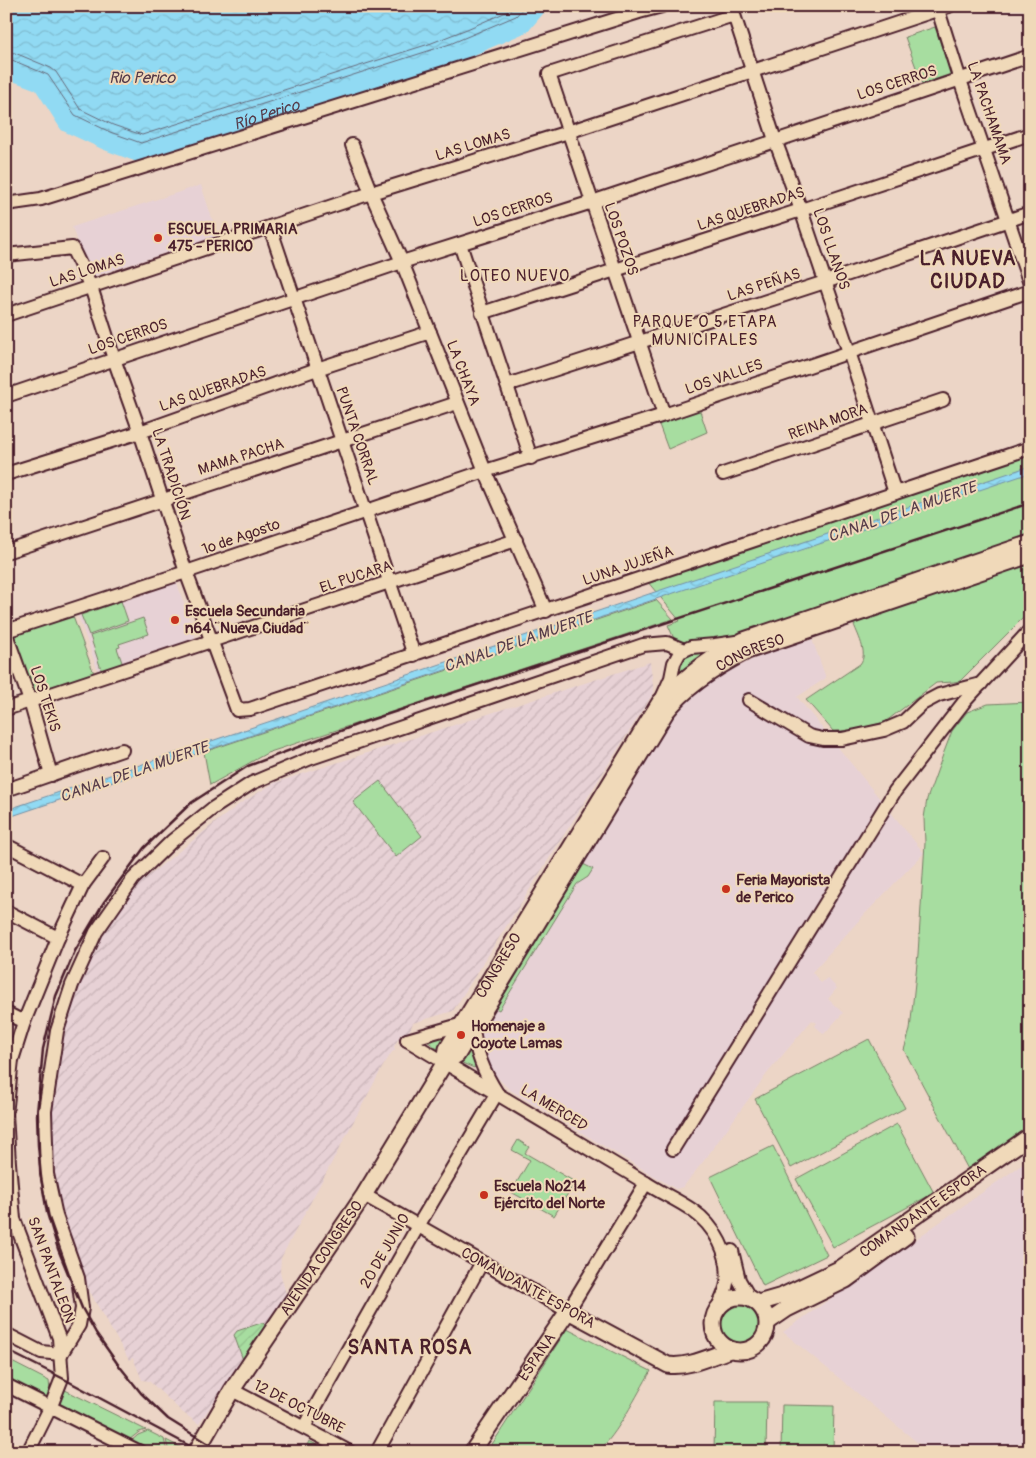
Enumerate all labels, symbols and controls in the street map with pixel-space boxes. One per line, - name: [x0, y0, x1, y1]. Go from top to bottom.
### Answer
- street label: LA PACHAMAMA: [963, 59, 1016, 167]
- street label: LOS CERROS: [855, 61, 939, 105]
- water label: Rio Perico: [109, 68, 176, 88]
- water label: Río Perico: [231, 95, 303, 135]
- street label: LAS LOMAS: [433, 125, 513, 165]
- street label: LAS QUEBRADAS: [695, 183, 807, 235]
- street label: LOS CERROS: [471, 188, 555, 232]
- street label: LOS POZOS: [600, 200, 642, 278]
- street label: LOS LLANOS: [808, 206, 854, 292]
- place label: ESCUELA PRIMARIA 475 - PERICO: [168, 220, 298, 256]
- marker: ESCUELA PRIMARIA 475 - PERICO: [152, 232, 164, 244]
- district label: LA NUEVA CIUDAD: [919, 246, 1017, 294]
- street label: LAS LOMAS: [47, 250, 127, 292]
- street label: LAS PEÑAS: [725, 264, 803, 306]
- district label: LOTEO NUEVO: [460, 266, 570, 286]
- district label: PARQUE O 5 ETAPA MUNICIPALES: [632, 312, 778, 350]
- street label: LOS CERROS: [86, 315, 170, 359]
- street label: LA CHAYA: [442, 338, 484, 409]
- street label: LOS VALLES: [683, 355, 765, 399]
- street label: LAS QUEBRADAS: [157, 362, 269, 416]
- street label: PUNTA CORRAL: [331, 384, 383, 488]
- street label: REINA MORA: [786, 399, 870, 444]
- street label: LA TRADICIÓN: [147, 426, 195, 522]
- street label: MAMA PACHA: [196, 434, 287, 480]
- water label: CANAL DE LA MUERTE: [825, 476, 981, 547]
- street label: 1º de Agosto: [199, 515, 283, 559]
- street label: LUNA JUJEÑA: [580, 542, 676, 590]
- street label: EL PUCARA: [317, 556, 395, 598]
- place label: Escuela Secundaria n64 ¨Nueva Ciudad¨: [185, 602, 309, 638]
- water label: CANAL DE LA MUERTE: [441, 606, 597, 677]
- marker: Escuela Secundaria n64 ¨Nueva Ciudad¨: [169, 614, 181, 626]
- street label: CONGRESO: [712, 630, 787, 676]
- street label: LOS TEKIS: [25, 664, 65, 734]
- water label: CANAL DE LA MUERTE: [57, 736, 213, 807]
- place label: Feria Mayorista de Perico: [736, 871, 830, 907]
- marker: Feria Mayorista de Perico: [720, 883, 732, 895]
- street label: CONGRESO: [471, 929, 525, 1002]
- place label: Homenaje a Coyote Lamas: [471, 1017, 562, 1053]
- marker: Homenaje a Coyote Lamas: [455, 1029, 467, 1041]
- street label: LA MERCED: [517, 1080, 591, 1136]
- street label: COMANDANTE ESPORA: [856, 1160, 990, 1262]
- place label: Escuela Nº214 Ejército del Norte: [494, 1177, 606, 1213]
- marker: Escuela Nº214 Ejército del Norte: [478, 1189, 490, 1201]
- street label: AVENIDA CONGRESO: [276, 1197, 367, 1319]
- street label: 20 DE JUNIO: [356, 1210, 414, 1292]
- street label: SAN PANTALEON: [23, 1214, 79, 1326]
- street label: COMANDANTE ESPORA: [458, 1243, 599, 1333]
- street label: ESPAÑA: [514, 1329, 560, 1385]
- district label: SANTA ROSA: [348, 1335, 472, 1360]
- street label: 12 DE OCTUBRE: [250, 1376, 348, 1438]

